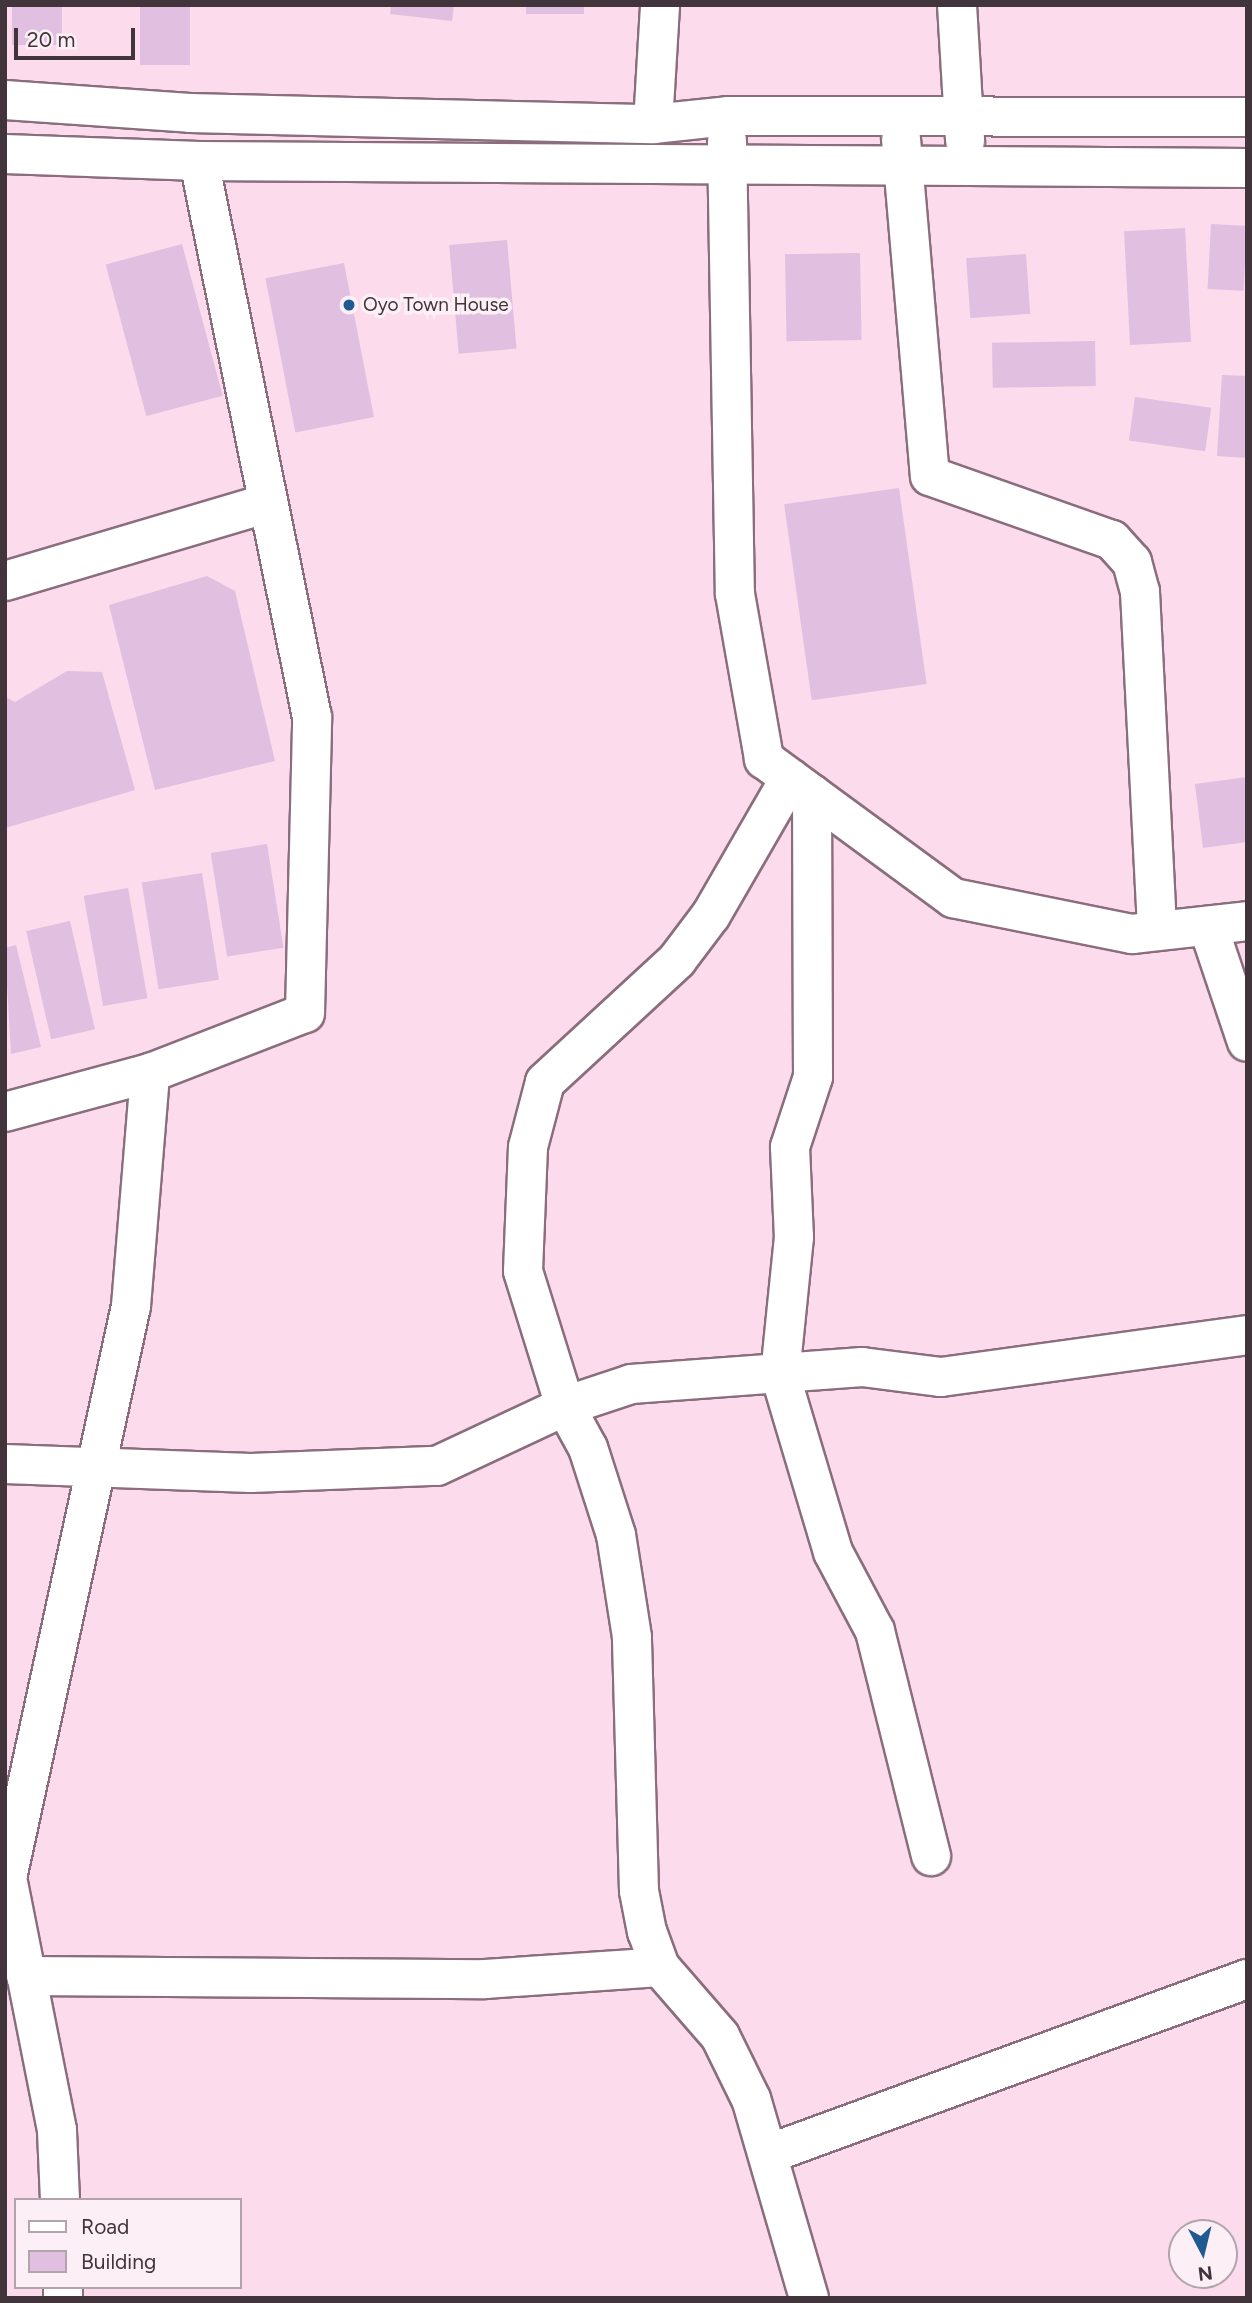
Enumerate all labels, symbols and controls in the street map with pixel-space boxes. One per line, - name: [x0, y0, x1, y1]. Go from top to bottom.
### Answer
- scale bar: [18, 14, 138, 58]
- text: 20 m: [27, 27, 75, 52]
- place label: Oyo Town House: [363, 294, 509, 316]
- marker: Oyo Town House: [341, 297, 357, 313]
- legend: [14, 2198, 242, 2289]
- text: Road: [81, 2214, 129, 2239]
- north arrow: [1168, 2219, 1238, 2289]
- text: Building: [81, 2249, 156, 2274]
- text: N: [1197, 2261, 1214, 2286]

